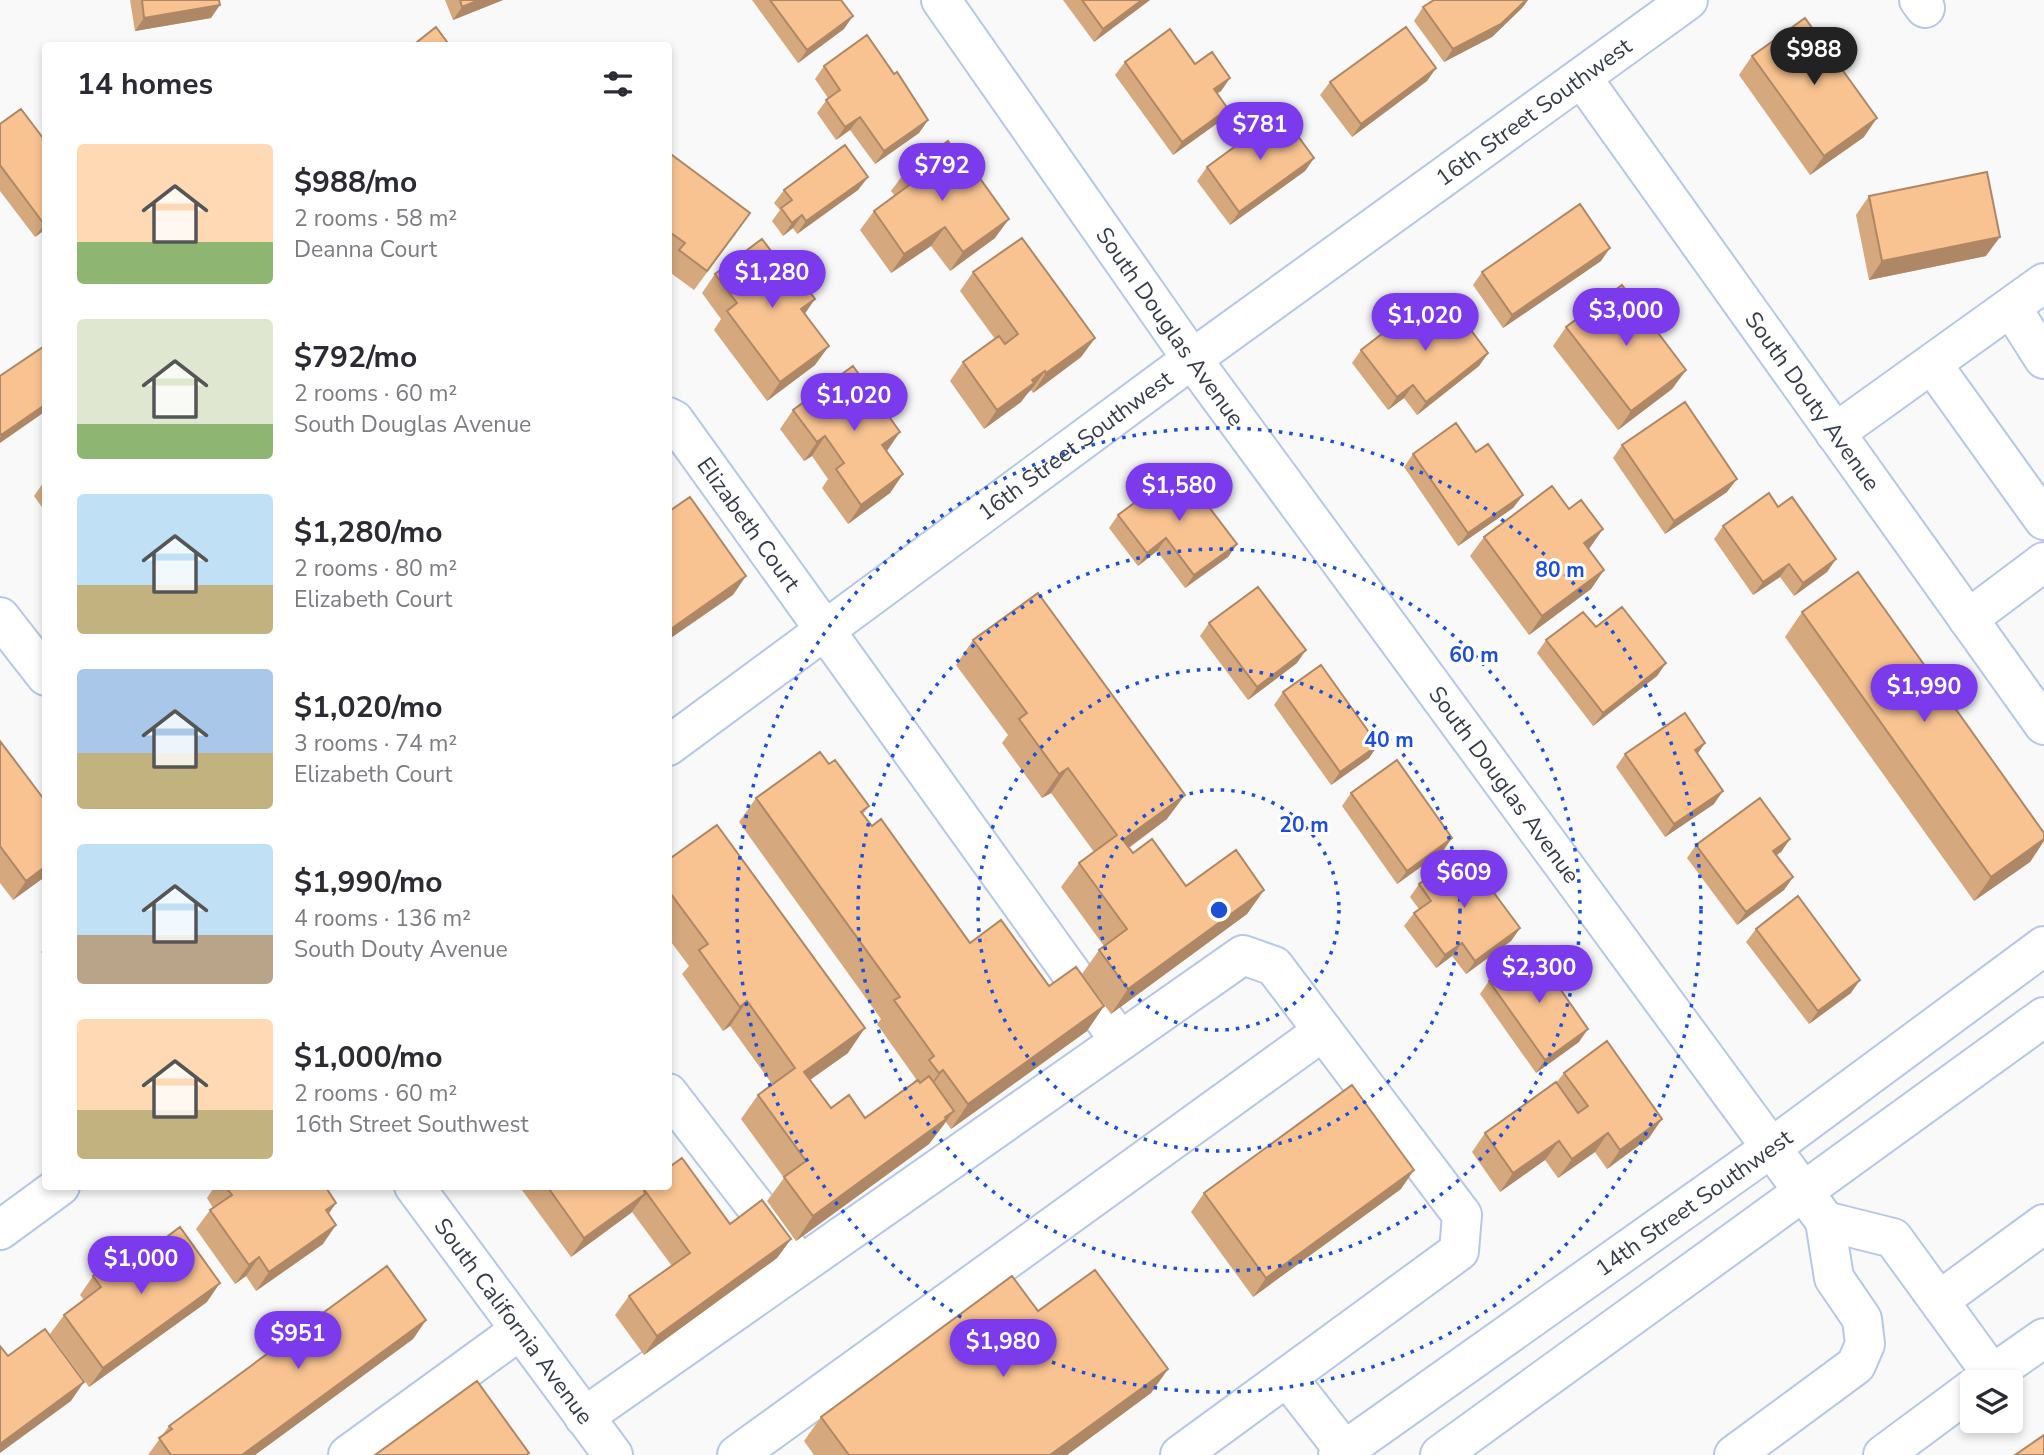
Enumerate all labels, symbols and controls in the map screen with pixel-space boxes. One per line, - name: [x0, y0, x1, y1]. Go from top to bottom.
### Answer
- pin: $988: [1773, 28, 1855, 87]
- street label: 16th Street Southwest: [1430, 30, 1639, 194]
- text: $988: [1786, 34, 1842, 65]
- text: 14 homes: [77, 64, 213, 105]
- icon: filters: [599, 65, 637, 103]
- pin: $781: [1219, 102, 1301, 162]
- text: $781: [1232, 109, 1288, 140]
- pin: $792: [901, 144, 983, 203]
- text: $792: [914, 150, 970, 181]
- text: $988/mo: [294, 162, 417, 203]
- icon: home: [133, 172, 217, 256]
- text: 2 rooms · 58 m²: [294, 203, 457, 234]
- street label: South Douglas Avenue: [1088, 221, 1251, 433]
- text: Deanna Court: [294, 234, 437, 265]
- pin: $1,280: [715, 250, 829, 310]
- text: $1,280: [735, 257, 809, 288]
- pin: $3,000: [1569, 288, 1683, 348]
- pin: $1,020: [1368, 294, 1482, 353]
- text: $3,000: [1589, 295, 1663, 326]
- text: $1,020: [1388, 300, 1462, 331]
- street label: South Douty Avenue: [1738, 305, 1887, 497]
- text: $792/mo: [294, 337, 417, 378]
- icon: home: [133, 347, 217, 431]
- street label: 16th Street Southwest: [972, 363, 1180, 528]
- pin: $1,020: [797, 374, 911, 433]
- text: 2 rooms · 60 m²: [294, 378, 457, 409]
- text: $1,020: [817, 380, 891, 411]
- text: South Douglas Avenue: [294, 409, 531, 440]
- street label: Elizabeth Court: [690, 451, 808, 599]
- pin: $1,580: [1122, 463, 1236, 523]
- text: $1,580: [1142, 470, 1216, 501]
- text: $1,280/mo: [294, 512, 443, 553]
- icon: home: [133, 522, 217, 606]
- text: 2 rooms · 80 m²: [294, 553, 457, 584]
- text: 80 m: [1535, 556, 1585, 584]
- text: Elizabeth Court: [294, 584, 452, 615]
- text: 60 m: [1449, 641, 1499, 669]
- pin: $1,990: [1867, 664, 1981, 724]
- text: $1,990: [1887, 671, 1961, 702]
- street label: South Douglas Avenue: [1421, 680, 1587, 890]
- text: $1,020/mo: [294, 687, 443, 728]
- icon: home: [133, 697, 217, 781]
- text: 40 m: [1364, 726, 1414, 754]
- text: 3 rooms · 74 m²: [294, 728, 457, 759]
- text: Elizabeth Court: [294, 759, 452, 790]
- text: 20 m: [1279, 811, 1329, 839]
- pin: $609: [1423, 850, 1505, 910]
- text: $609: [1436, 857, 1492, 888]
- text: $1,990/mo: [294, 862, 443, 903]
- icon: home: [133, 872, 217, 956]
- centre of rings: [1207, 898, 1231, 922]
- text: 4 rooms · 136 m²: [294, 903, 471, 934]
- text: South Douty Avenue: [294, 934, 508, 965]
- pin: $2,300: [1482, 946, 1596, 1005]
- text: $2,300: [1502, 952, 1576, 983]
- text: $1,000/mo: [294, 1037, 443, 1078]
- icon: home: [133, 1047, 217, 1131]
- text: 2 rooms · 60 m²: [294, 1078, 457, 1109]
- text: 16th Street Southwest: [294, 1109, 529, 1140]
- street label: 14th Street Southwest: [1589, 1122, 1799, 1284]
- street label: South California Avenue: [427, 1212, 600, 1431]
- pin: $1,000: [84, 1236, 198, 1296]
- text: $1,000: [104, 1243, 178, 1274]
- pin: $951: [257, 1312, 339, 1371]
- text: $951: [270, 1318, 326, 1349]
- pin: $1,980: [946, 1320, 1060, 1379]
- text: $1,980: [966, 1326, 1040, 1357]
- map controls: [1960, 1370, 2023, 1433]
- button: layers: [1960, 1370, 2023, 1433]

